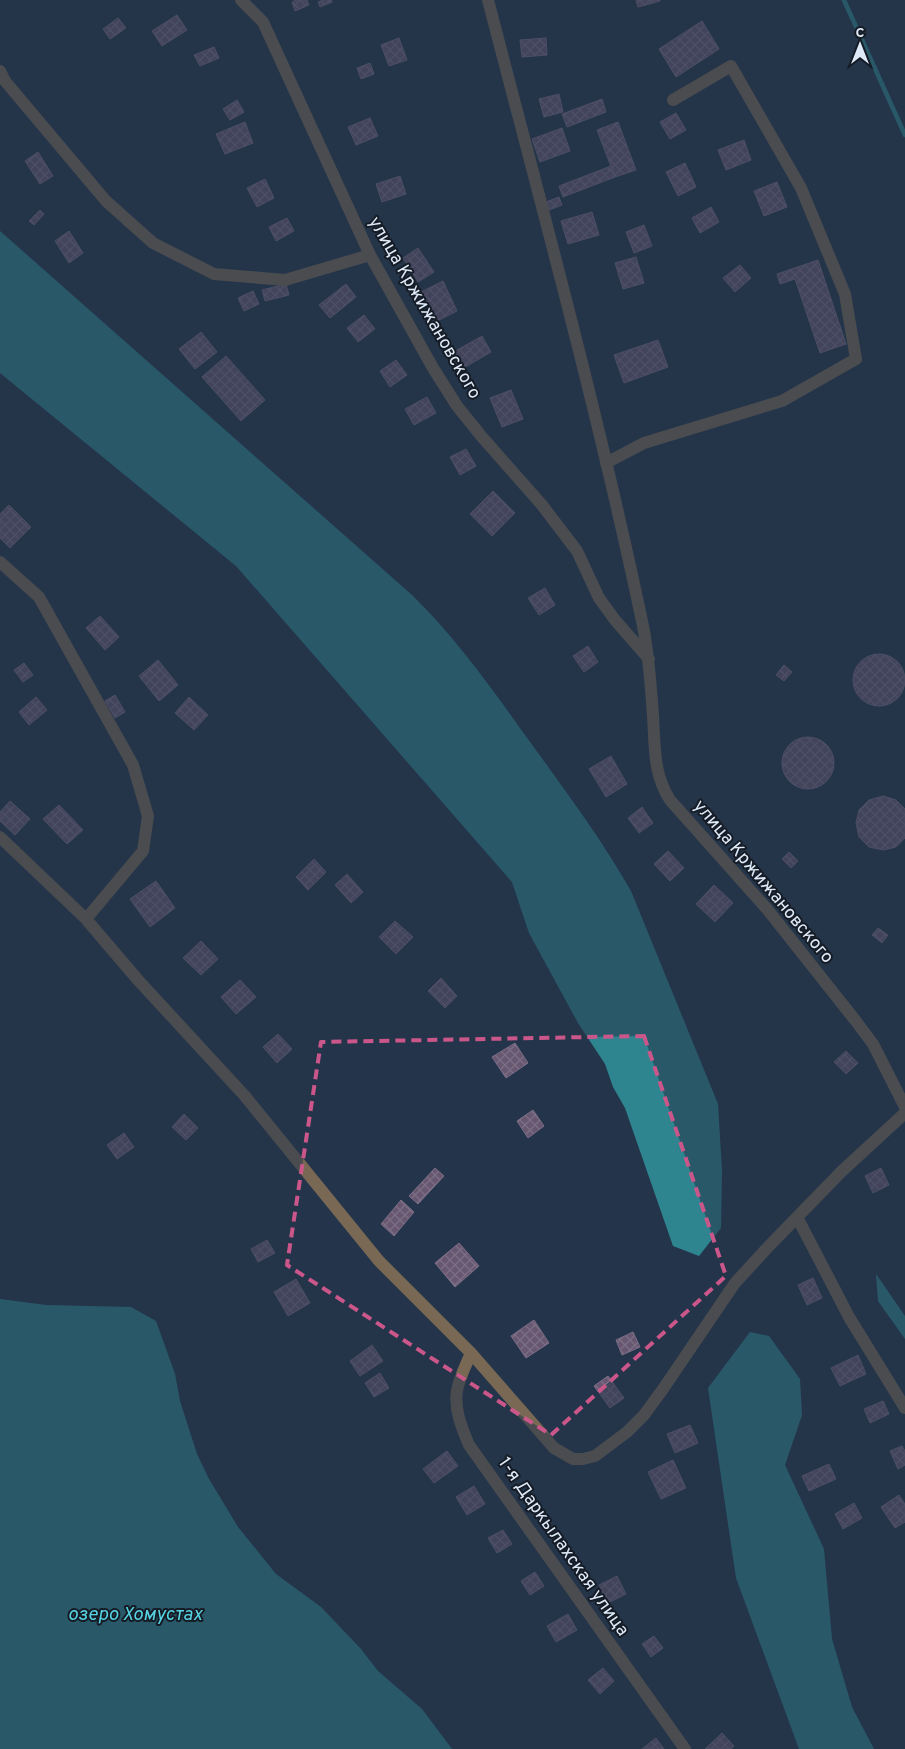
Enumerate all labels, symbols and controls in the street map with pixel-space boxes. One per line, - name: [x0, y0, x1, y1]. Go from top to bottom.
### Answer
- north arrow: [835, 20, 885, 70]
- text: С: [856, 25, 865, 42]
- street label: улица Кржижановского: [362, 213, 486, 403]
- street label: улица Кржижановского: [688, 795, 838, 969]
- street label: 1-я Даркылахская улица: [492, 1453, 634, 1641]
- water label: озеро Хомустах: [68, 1603, 204, 1627]

